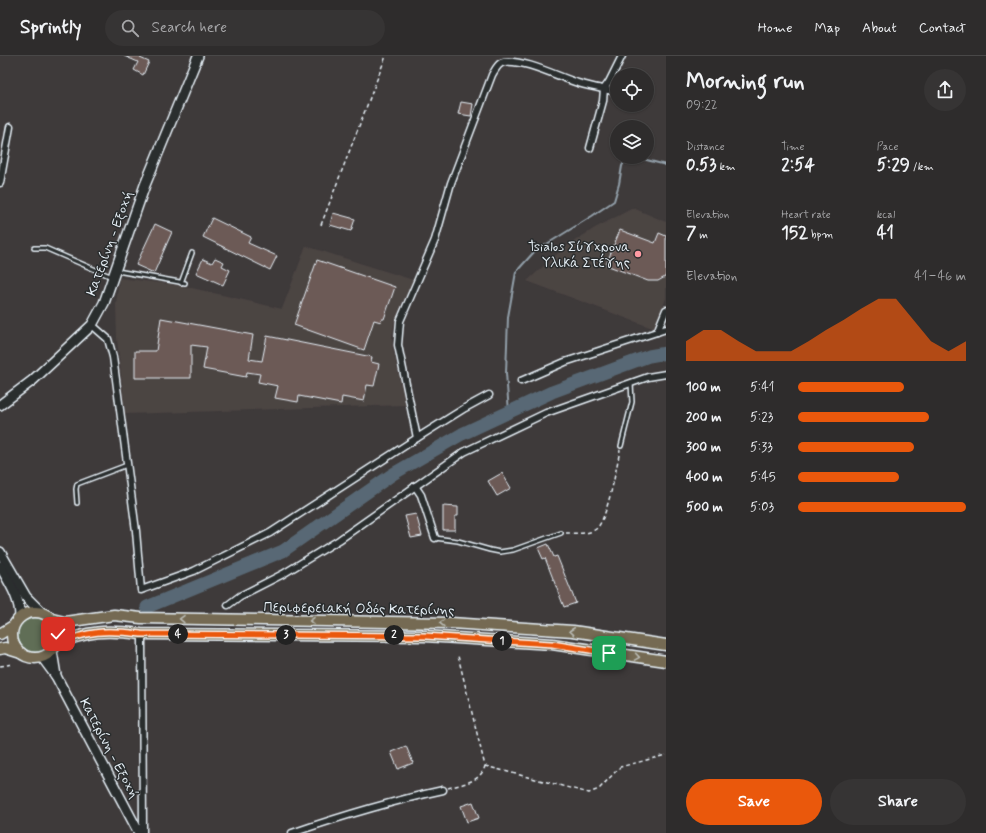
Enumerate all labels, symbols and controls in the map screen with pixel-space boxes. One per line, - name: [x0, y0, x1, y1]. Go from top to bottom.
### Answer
- search box: [105, 10, 385, 46]
- text: Sprintly: [20, 15, 81, 40]
- icon: search: [119, 17, 141, 39]
- text: Search here: [151, 18, 227, 38]
- text: Home: [758, 19, 792, 37]
- text: Map: [814, 19, 840, 37]
- text: About: [862, 19, 897, 37]
- text: Contact: [919, 19, 966, 37]
- map controls: [610, 68, 654, 164]
- button: locate: [610, 68, 654, 112]
- text: Morning run: [686, 68, 805, 96]
- button: share: [924, 69, 966, 111]
- text: 09:22: [686, 97, 718, 114]
- button: layers: [610, 120, 654, 164]
- text: Distance: [686, 140, 725, 154]
- text: Time: [781, 140, 804, 154]
- text: Pace: [877, 140, 899, 154]
- text: 0.53: [686, 154, 716, 176]
- text: 2:54: [781, 154, 815, 176]
- text: 5:29: [877, 154, 910, 176]
- text: km: [716, 160, 735, 174]
- text: /km: [910, 160, 934, 174]
- street label: Κατερίνη - Εξοχή: [83, 188, 137, 299]
- text: Elevation: [686, 208, 729, 222]
- text: Heart rate: [781, 208, 831, 222]
- text: kcal: [877, 208, 895, 222]
- text: 7: [686, 222, 696, 244]
- text: 152: [781, 222, 808, 244]
- text: 41: [877, 222, 894, 244]
- text: m: [696, 228, 708, 242]
- text: bpm: [808, 228, 833, 242]
- place label: Tsialos Σύγχρονα Υλικά Στέγης: [528, 238, 630, 272]
- marker: Tsialos Σύγχρονα Υλικά Στέγης: [633, 249, 643, 259]
- text: Elevation: [686, 268, 737, 285]
- text: 41–46 m: [914, 268, 966, 285]
- text: 100 m: [686, 379, 721, 396]
- text: 5:41: [750, 379, 774, 396]
- text: 200 m: [686, 409, 721, 426]
- text: 5:23: [750, 409, 773, 426]
- text: 300 m: [686, 439, 721, 456]
- text: 5:33: [750, 439, 773, 456]
- text: 400 m: [686, 469, 723, 486]
- text: 5:45: [750, 469, 776, 486]
- text: 500 m: [686, 499, 723, 516]
- text: 5:03: [750, 499, 774, 516]
- street label: Περιφερειακή Οδός Κατερίνης: [263, 598, 455, 620]
- one-way arrow: [179, 614, 185, 623]
- pin: [41, 617, 75, 651]
- one-way arrow: [309, 617, 315, 625]
- one-way arrow: [439, 619, 445, 627]
- icon: check: [47, 623, 69, 645]
- pin: 4: [168, 624, 188, 644]
- pin: 3: [276, 625, 296, 645]
- pin: 2: [384, 625, 404, 645]
- text: 4: [175, 627, 181, 641]
- one-way arrow: [569, 627, 575, 636]
- text: 3: [284, 628, 288, 642]
- text: 2: [391, 628, 397, 642]
- pin: 1: [492, 631, 512, 651]
- text: 1: [500, 634, 504, 648]
- pin: [592, 636, 626, 670]
- icon: arrive: [598, 642, 620, 664]
- one-way arrow: [634, 652, 640, 661]
- street label: Κατερίνη - Εξοχή: [75, 695, 143, 802]
- button: Save: [686, 779, 822, 825]
- button: Share: [830, 779, 966, 825]

